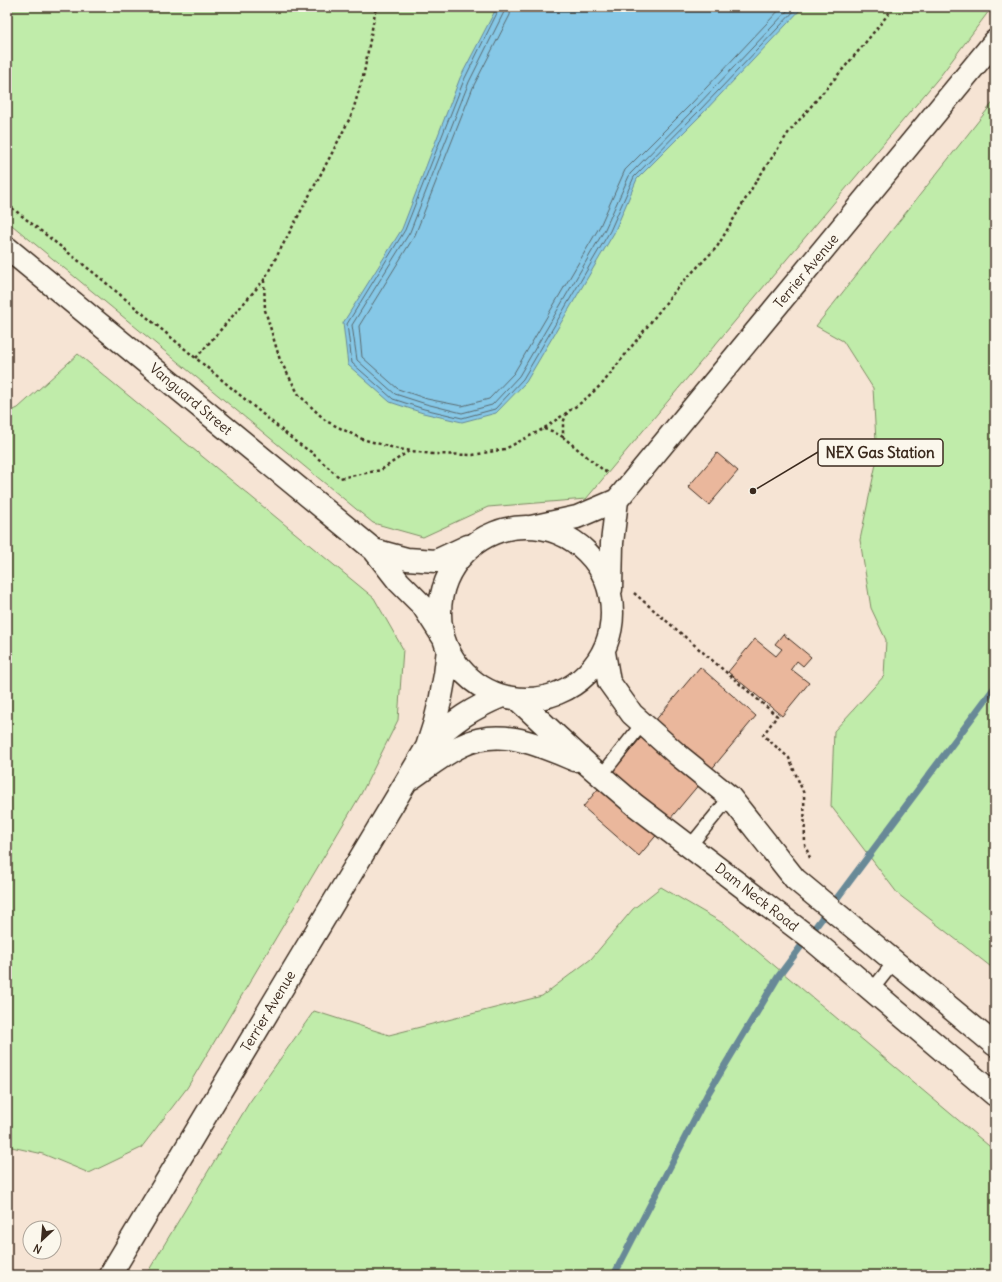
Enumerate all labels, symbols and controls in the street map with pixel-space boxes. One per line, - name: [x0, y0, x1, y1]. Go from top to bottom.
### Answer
- street label: Terrier Avenue: [770, 230, 842, 312]
- street label: Vanguard Street: [146, 359, 236, 439]
- callout: NEX Gas Station: [818, 439, 943, 466]
- text: NEX Gas Station: [825, 443, 935, 462]
- street label: Dam Neck Road: [712, 859, 802, 935]
- street label: Terrier Avenue: [237, 967, 299, 1055]
- north arrow: [22, 1220, 62, 1260]
- text: N: [31, 1241, 44, 1257]

